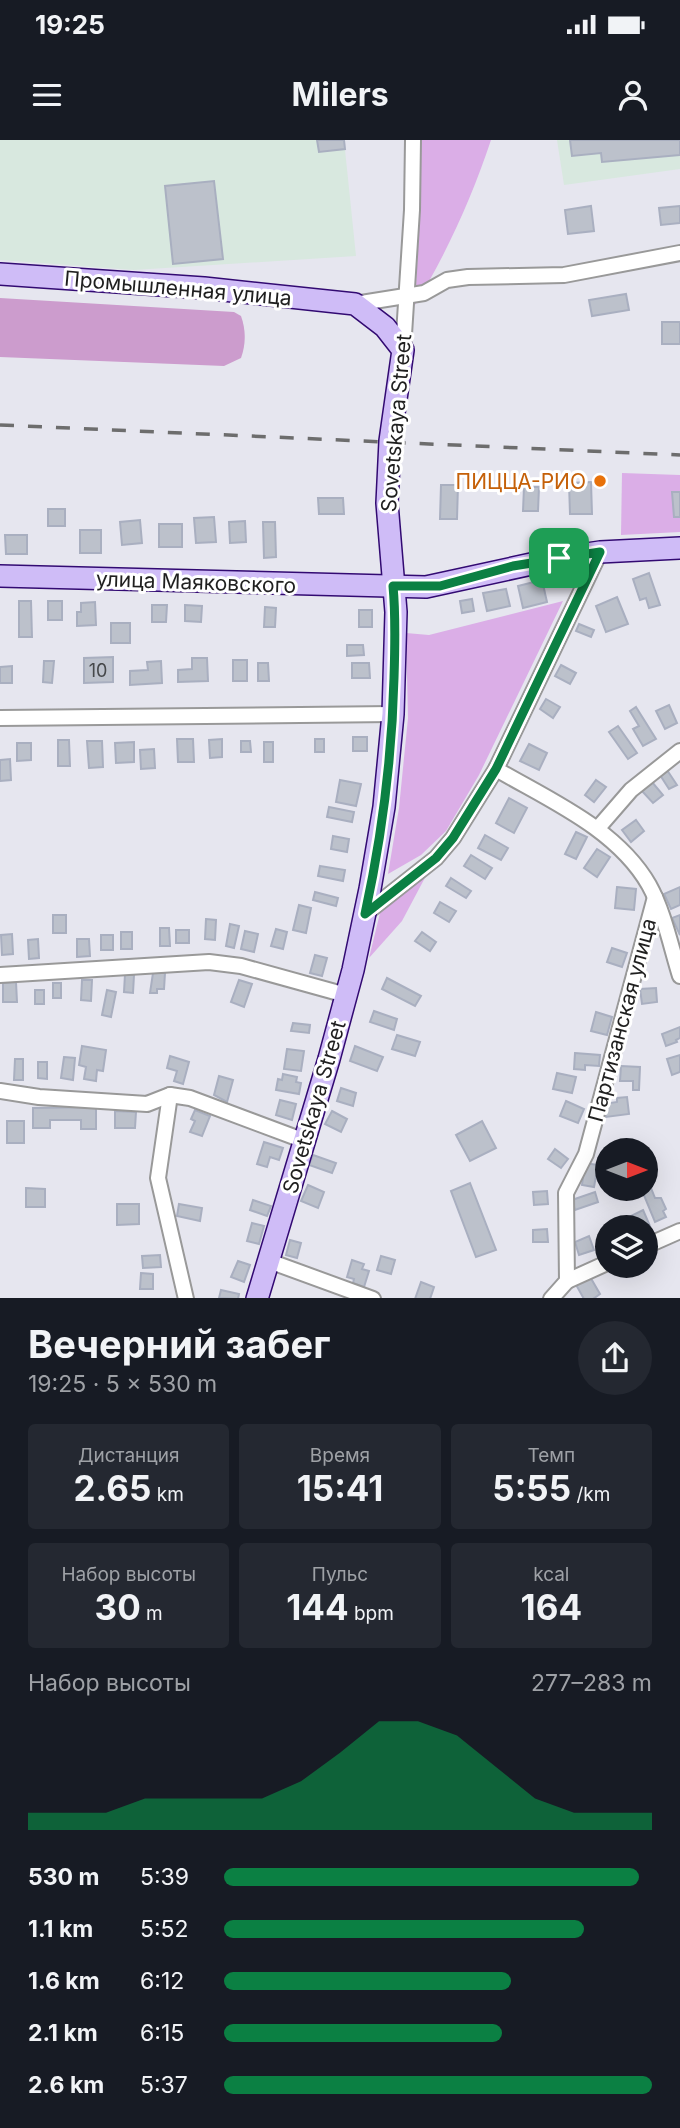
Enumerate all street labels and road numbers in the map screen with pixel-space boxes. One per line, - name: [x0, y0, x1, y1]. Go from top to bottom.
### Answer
- street label: Промышленная улица: [63, 266, 293, 310]
- street label: Sovetskaya Street: [376, 333, 416, 513]
- street label: улица Маяковского: [95, 566, 297, 598]
- street label: Партизанская улица: [583, 915, 661, 1125]
- street label: Sovetskaya Street: [277, 1018, 351, 1196]

